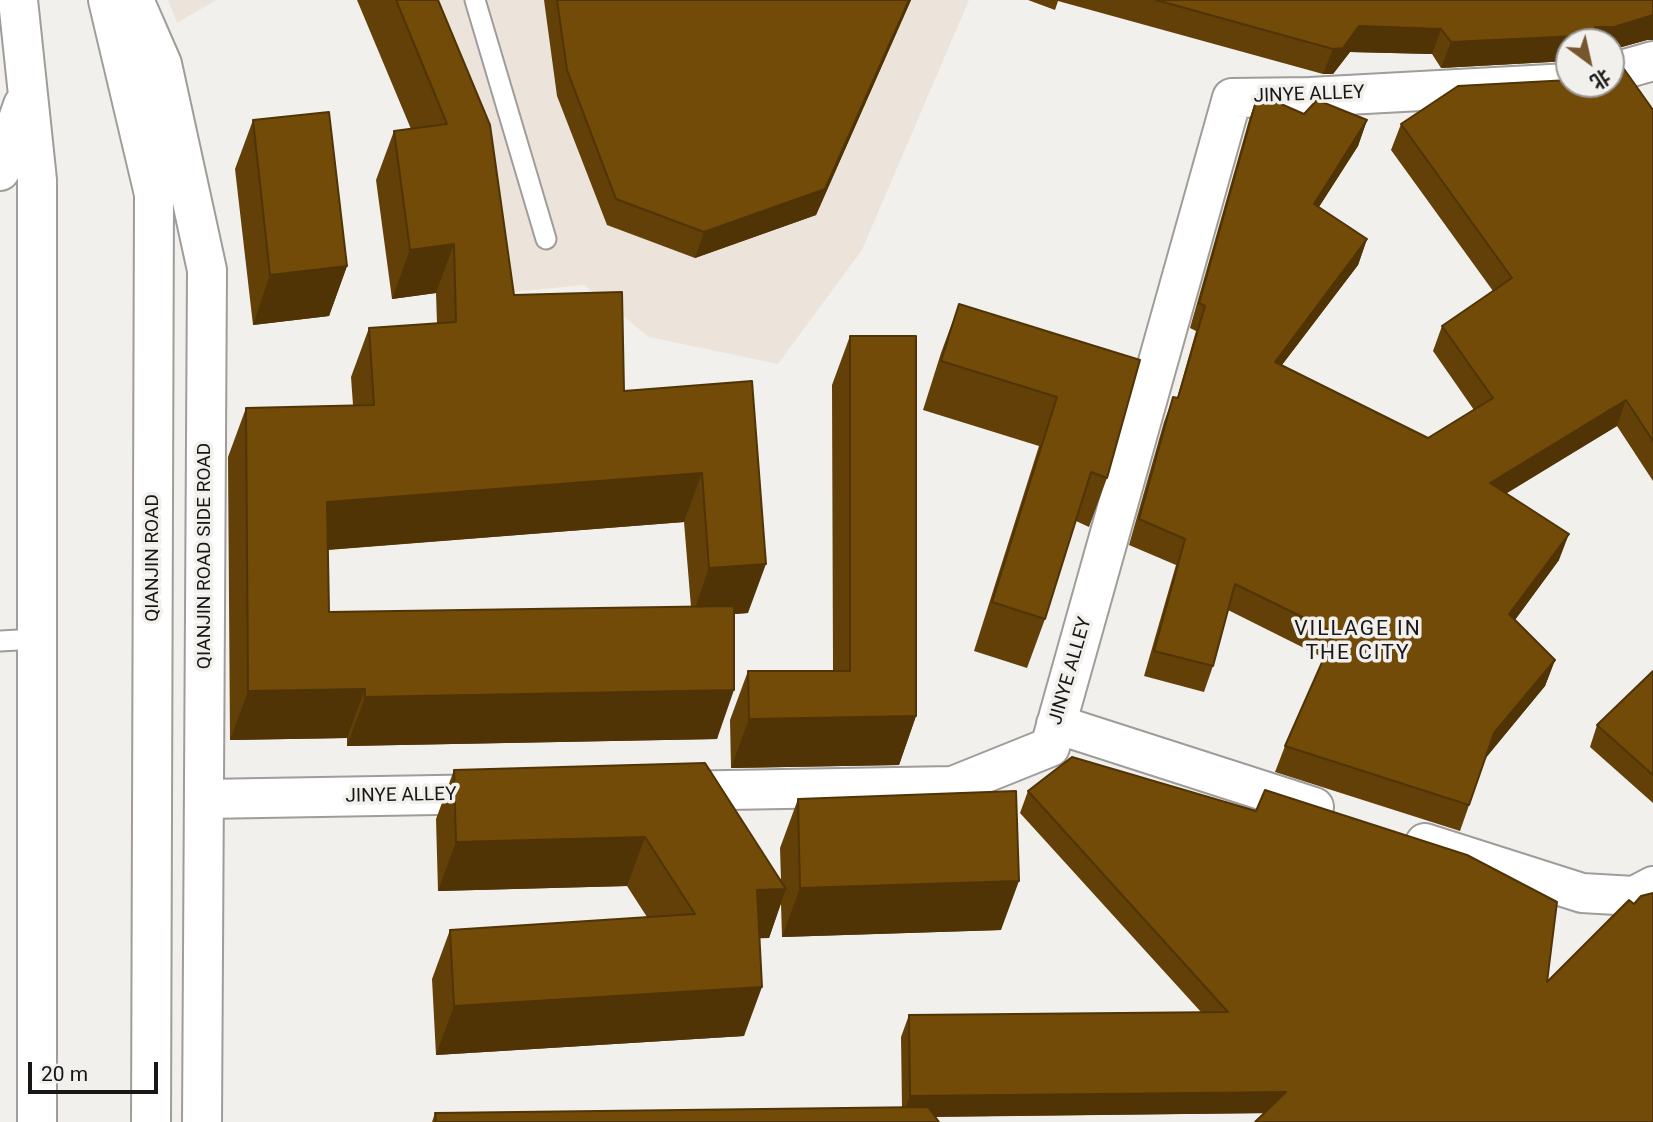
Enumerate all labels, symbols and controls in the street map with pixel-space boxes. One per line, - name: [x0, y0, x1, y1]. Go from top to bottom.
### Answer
- north arrow: [1555, 28, 1625, 98]
- text: 北: [1586, 65, 1615, 94]
- street label: JINYE ALLEY: [1253, 82, 1365, 108]
- street label: QIANJIN ROAD SIDE ROAD: [194, 443, 216, 669]
- street label: QIANJIN ROAD: [142, 494, 164, 622]
- street label: JINYE ALLEY: [1045, 615, 1097, 727]
- district label: VILLAGE IN THE CITY: [1295, 617, 1421, 667]
- street label: JINYE ALLEY: [345, 784, 457, 808]
- scale bar: [32, 1048, 161, 1092]
- text: 20 m: [41, 1062, 88, 1086]

